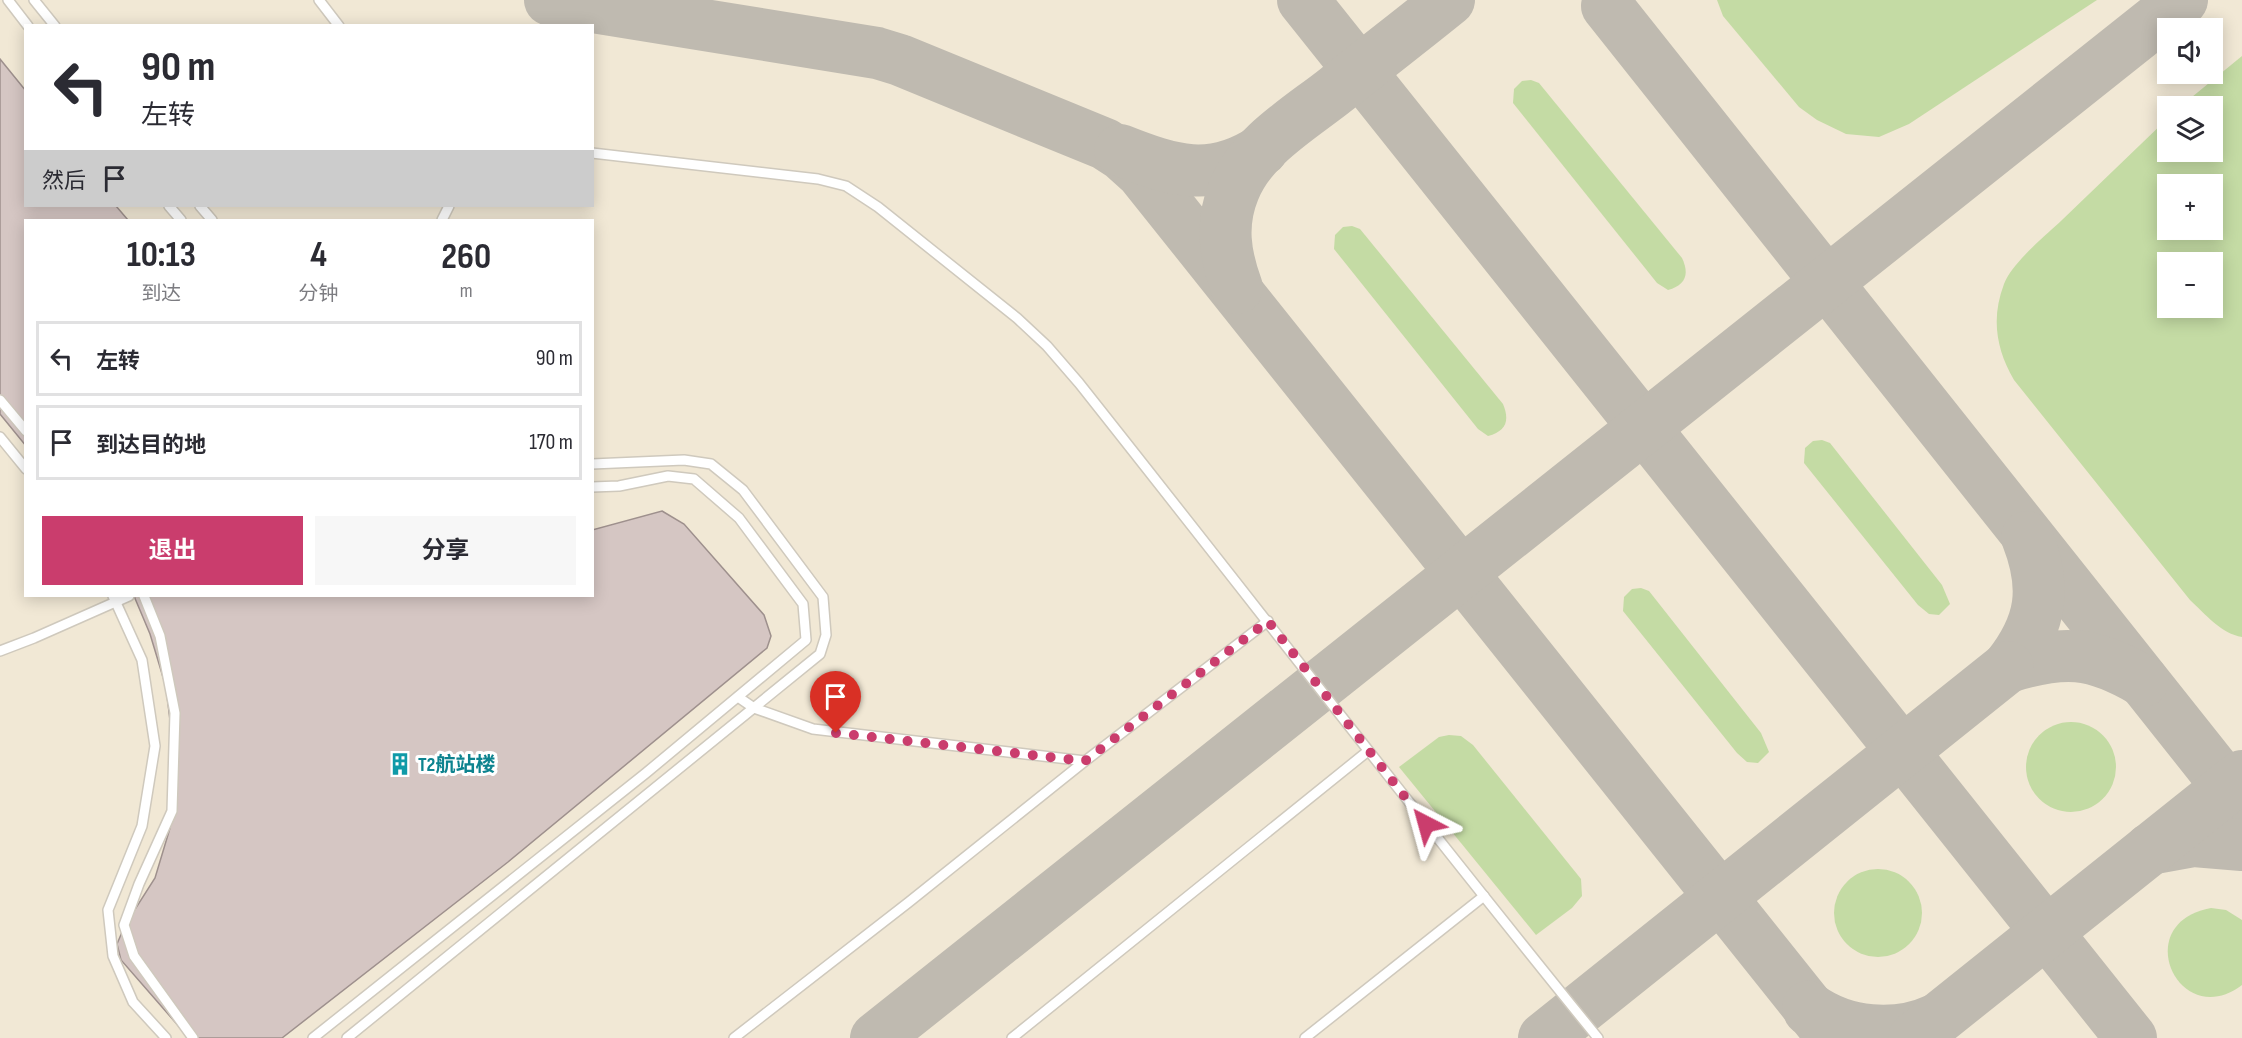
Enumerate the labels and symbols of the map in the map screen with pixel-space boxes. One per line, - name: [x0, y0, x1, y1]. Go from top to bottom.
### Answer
- pin: [810, 671, 861, 733]
- building icon: T2航站楼: [387, 751, 413, 777]
- place label: T2航站楼: [418, 753, 495, 777]
- position arrow: [1394, 792, 1458, 856]

